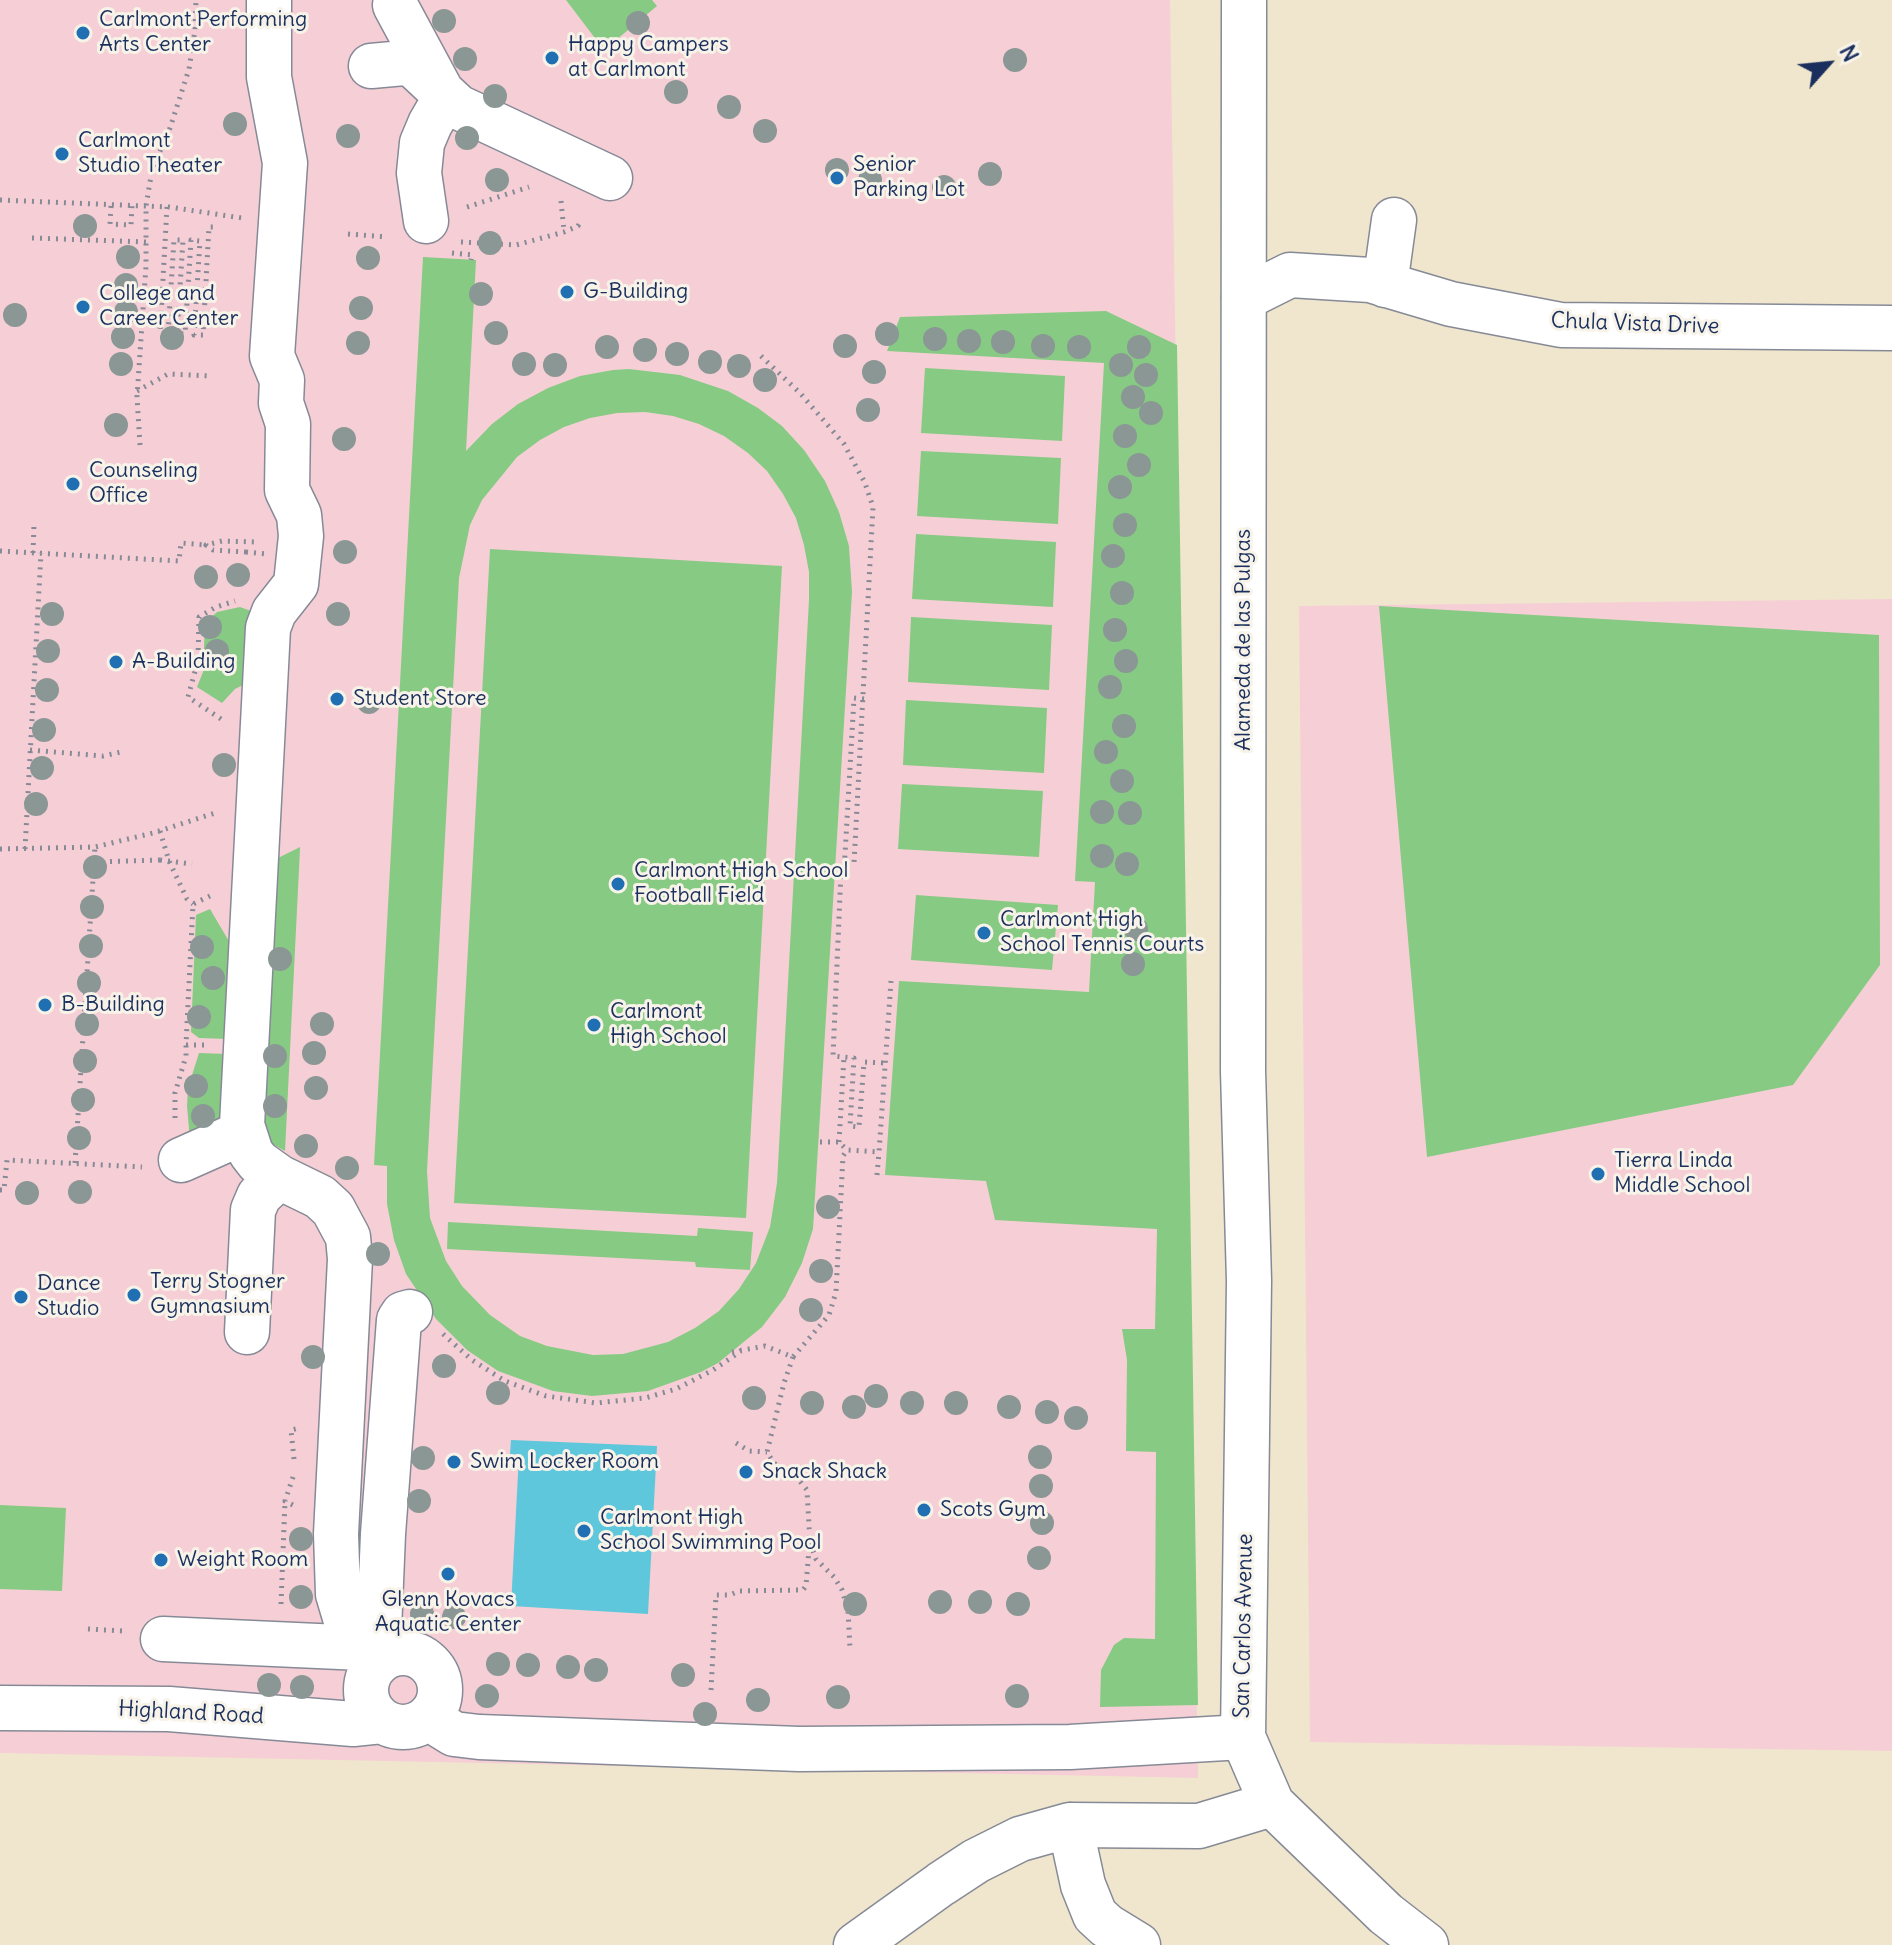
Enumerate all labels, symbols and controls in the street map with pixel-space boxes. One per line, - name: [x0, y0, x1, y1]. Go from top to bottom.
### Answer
- place label: Carlmont Performing Arts Center: [99, 7, 307, 58]
- marker: Carlmont Performing Arts Center: [74, 24, 92, 42]
- north arrow: [1788, 24, 1868, 104]
- place label: Happy Campers at Carlmont: [568, 32, 729, 84]
- text: N: [1833, 40, 1865, 66]
- marker: Happy Campers at Carlmont: [543, 49, 561, 67]
- place label: Carlmont Studio Theater: [78, 128, 222, 180]
- marker: Carlmont Studio Theater: [53, 145, 71, 163]
- place label: Senior Parking Lot: [853, 152, 965, 204]
- marker: Senior Parking Lot: [828, 169, 846, 187]
- place label: G-Building: [583, 279, 688, 305]
- place label: College and Career Center: [99, 281, 238, 332]
- marker: G-Building: [558, 283, 576, 301]
- marker: College and Career Center: [74, 298, 92, 316]
- street label: Chula Vista Drive: [1550, 308, 1720, 340]
- place label: Counseling Office: [89, 458, 198, 510]
- marker: Counseling Office: [64, 475, 82, 493]
- street label: Alameda de las Pulgas: [1231, 529, 1257, 751]
- place label: A-Building: [132, 649, 236, 675]
- marker: A-Building: [107, 653, 125, 671]
- place label: Student Store: [353, 686, 487, 712]
- marker: Student Store: [328, 690, 346, 708]
- place label: Carlmont High School Football Field: [634, 858, 848, 910]
- marker: Carlmont High School Football Field: [609, 875, 627, 893]
- place label: Carlmont High School Tennis Courts: [1000, 907, 1204, 958]
- marker: Carlmont High School Tennis Courts: [975, 924, 993, 942]
- place label: B-Building: [61, 992, 165, 1018]
- marker: B-Building: [36, 996, 54, 1014]
- place label: Carlmont High School: [610, 999, 727, 1050]
- marker: Carlmont High School: [585, 1016, 603, 1034]
- place label: Tierra Linda Middle School: [1614, 1148, 1750, 1200]
- marker: Tierra Linda Middle School: [1589, 1165, 1607, 1183]
- place label: Terry Stogner Gymnasium: [150, 1269, 285, 1320]
- place label: Dance Studio: [37, 1271, 101, 1322]
- marker: Terry Stogner Gymnasium: [125, 1286, 143, 1304]
- marker: Dance Studio: [12, 1288, 30, 1306]
- place label: Swim Locker Room: [470, 1449, 659, 1475]
- marker: Swim Locker Room: [445, 1453, 463, 1471]
- place label: Snack Shack: [762, 1459, 887, 1485]
- marker: Snack Shack: [737, 1463, 755, 1481]
- place label: Scots Gym: [940, 1497, 1046, 1523]
- marker: Scots Gym: [915, 1501, 933, 1519]
- place label: Carlmont High School Swimming Pool: [600, 1505, 821, 1556]
- marker: Carlmont High School Swimming Pool: [575, 1522, 593, 1540]
- street label: San Carlos Avenue: [1229, 1533, 1259, 1719]
- place label: Weight Room: [177, 1547, 308, 1573]
- marker: Weight Room: [152, 1551, 170, 1569]
- marker: Glenn Kovacs Aquatic Center: [439, 1565, 457, 1583]
- place label: Glenn Kovacs Aquatic Center: [375, 1587, 521, 1638]
- street label: Highland Road: [118, 1696, 264, 1730]

